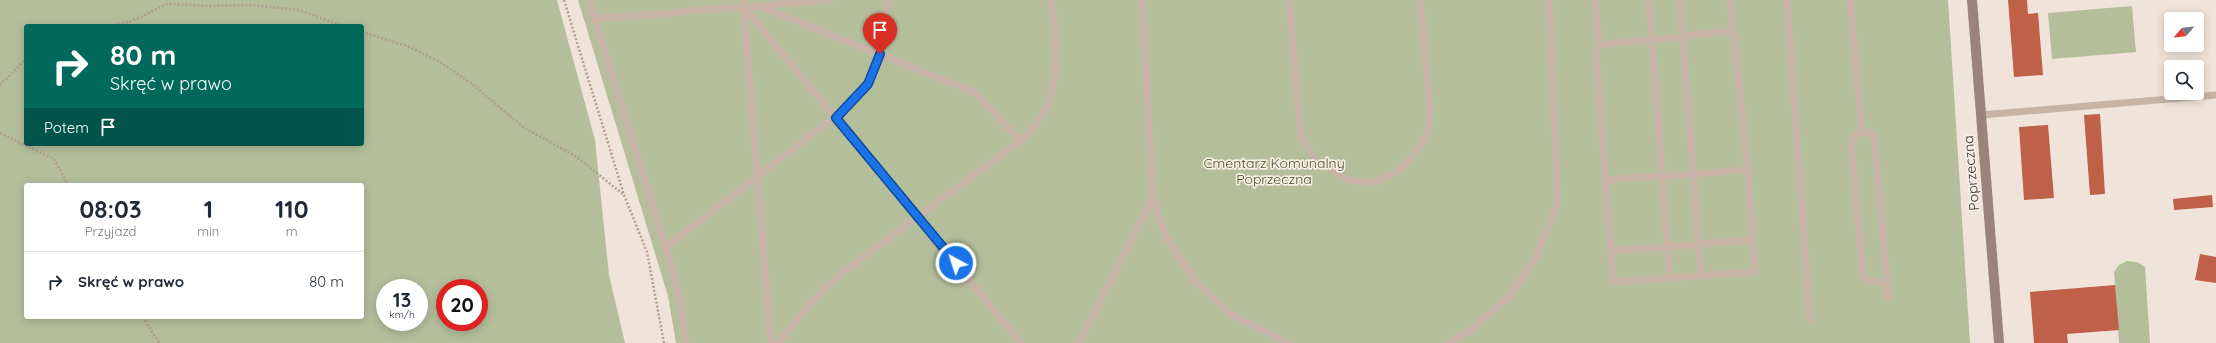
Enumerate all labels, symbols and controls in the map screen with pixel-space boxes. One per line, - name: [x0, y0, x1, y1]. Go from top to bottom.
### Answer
- north arrow: [2164, 12, 2204, 52]
- map controls: [2164, 12, 2204, 100]
- pin: [863, 13, 897, 54]
- icon: arrive: [869, 19, 891, 41]
- text: 80 m: [110, 37, 176, 72]
- icon: right: [44, 40, 96, 92]
- button: search: [2164, 60, 2204, 100]
- text: Skręć w prawo: [110, 72, 232, 95]
- icon: arrive: [97, 116, 119, 138]
- text: Potem: [44, 118, 89, 137]
- street label: Poprzeczna: [1959, 135, 1983, 211]
- park label: Cmentarz Komunalny Poprzeczna: [1203, 154, 1345, 188]
- text: 08:03: [80, 194, 142, 224]
- text: 1: [204, 194, 213, 224]
- text: 110: [275, 194, 308, 224]
- text: Przyjazd: [85, 223, 136, 239]
- text: min: [197, 223, 219, 239]
- text: m: [286, 223, 298, 239]
- position arrow: [935, 242, 977, 284]
- icon: right: [44, 271, 66, 293]
- text: Skręć w prawo: [78, 272, 184, 291]
- text: 80 m: [309, 272, 344, 291]
- speed limit sign: 20: [436, 279, 488, 331]
- text: 13: [393, 287, 411, 312]
- text: km/h: [389, 308, 415, 321]

